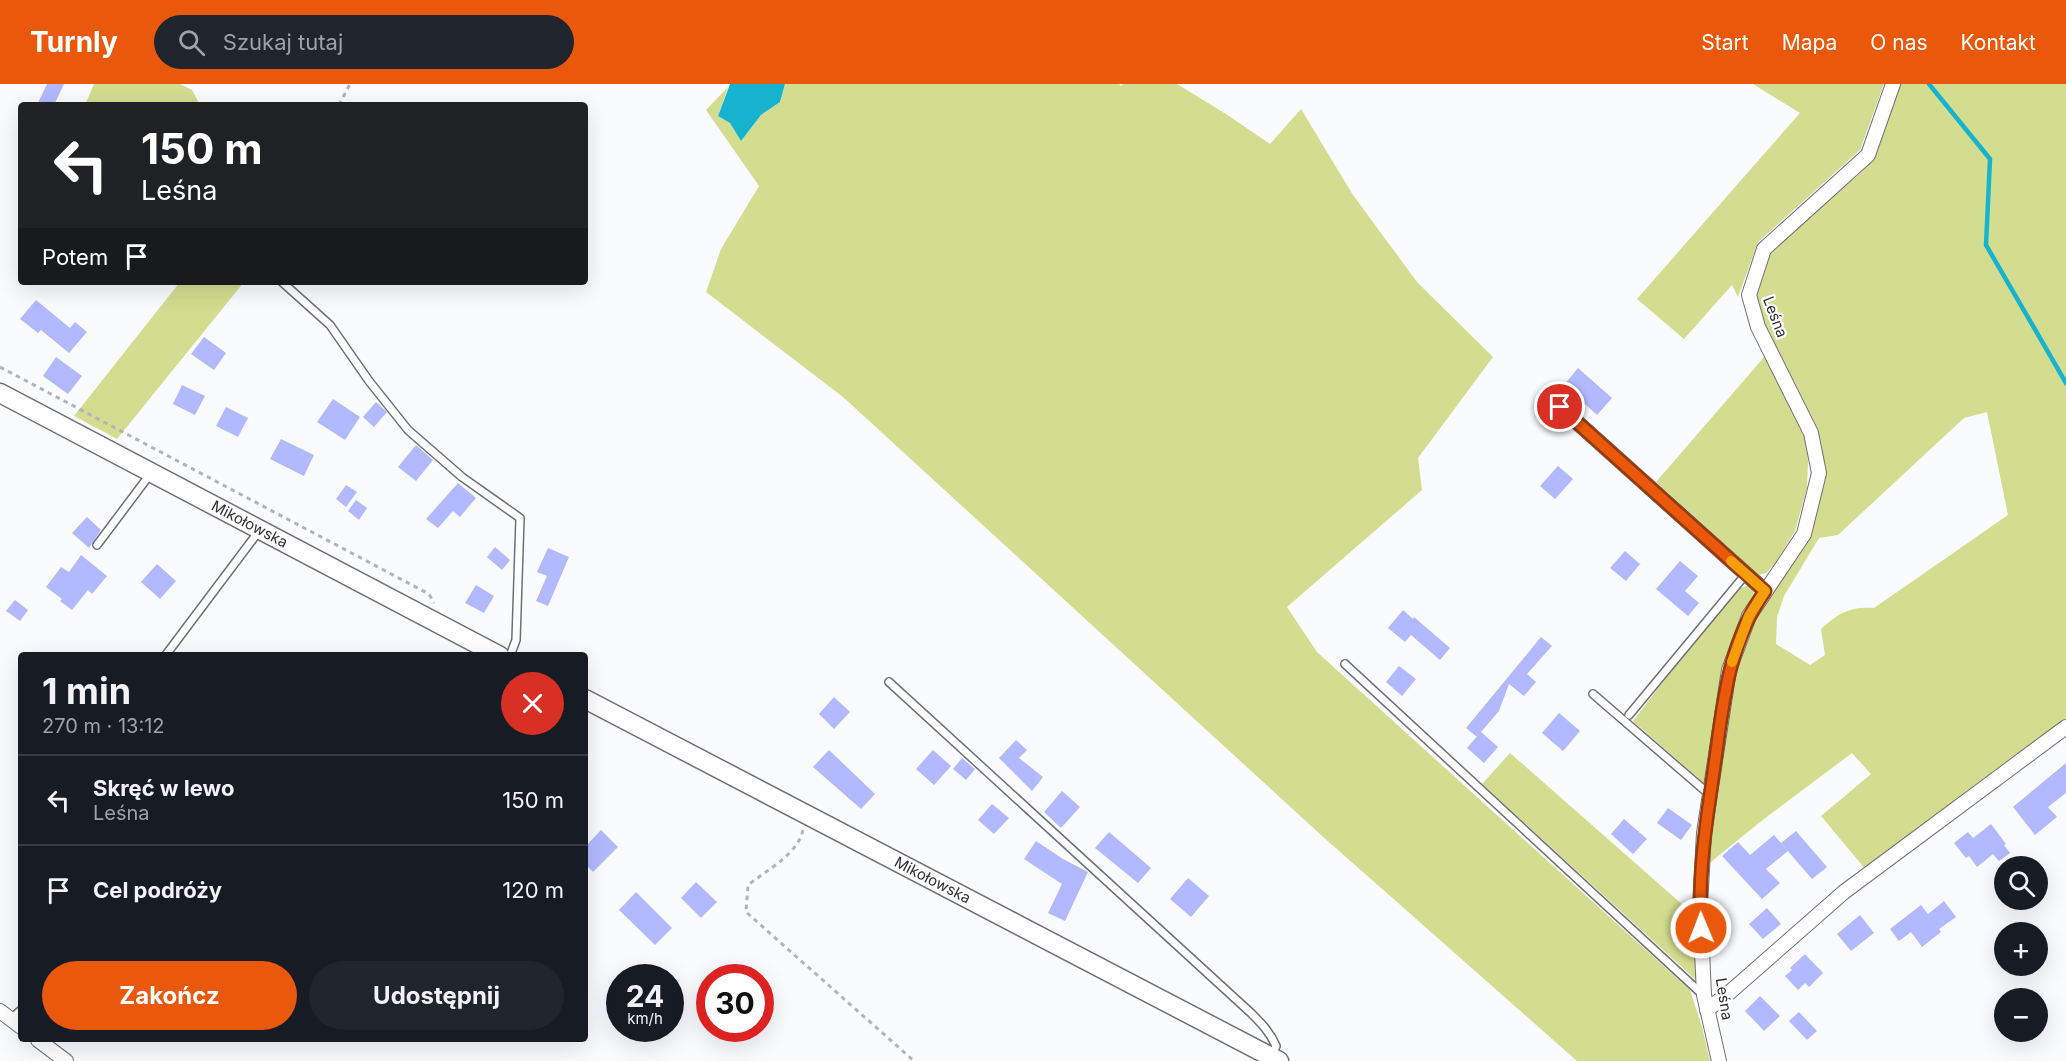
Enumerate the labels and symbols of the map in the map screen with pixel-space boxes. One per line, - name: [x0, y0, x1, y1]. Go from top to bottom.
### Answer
- street label: Leśna: [1759, 294, 1792, 340]
- pin: [1534, 381, 1585, 432]
- street label: Mikołowska: [209, 496, 291, 552]
- street label: Mikołowska: [891, 852, 974, 908]
- position arrow: [1669, 896, 1733, 960]
- speed limit sign: 30: [696, 964, 774, 1042]
- street label: Leśna: [1712, 976, 1737, 1021]

